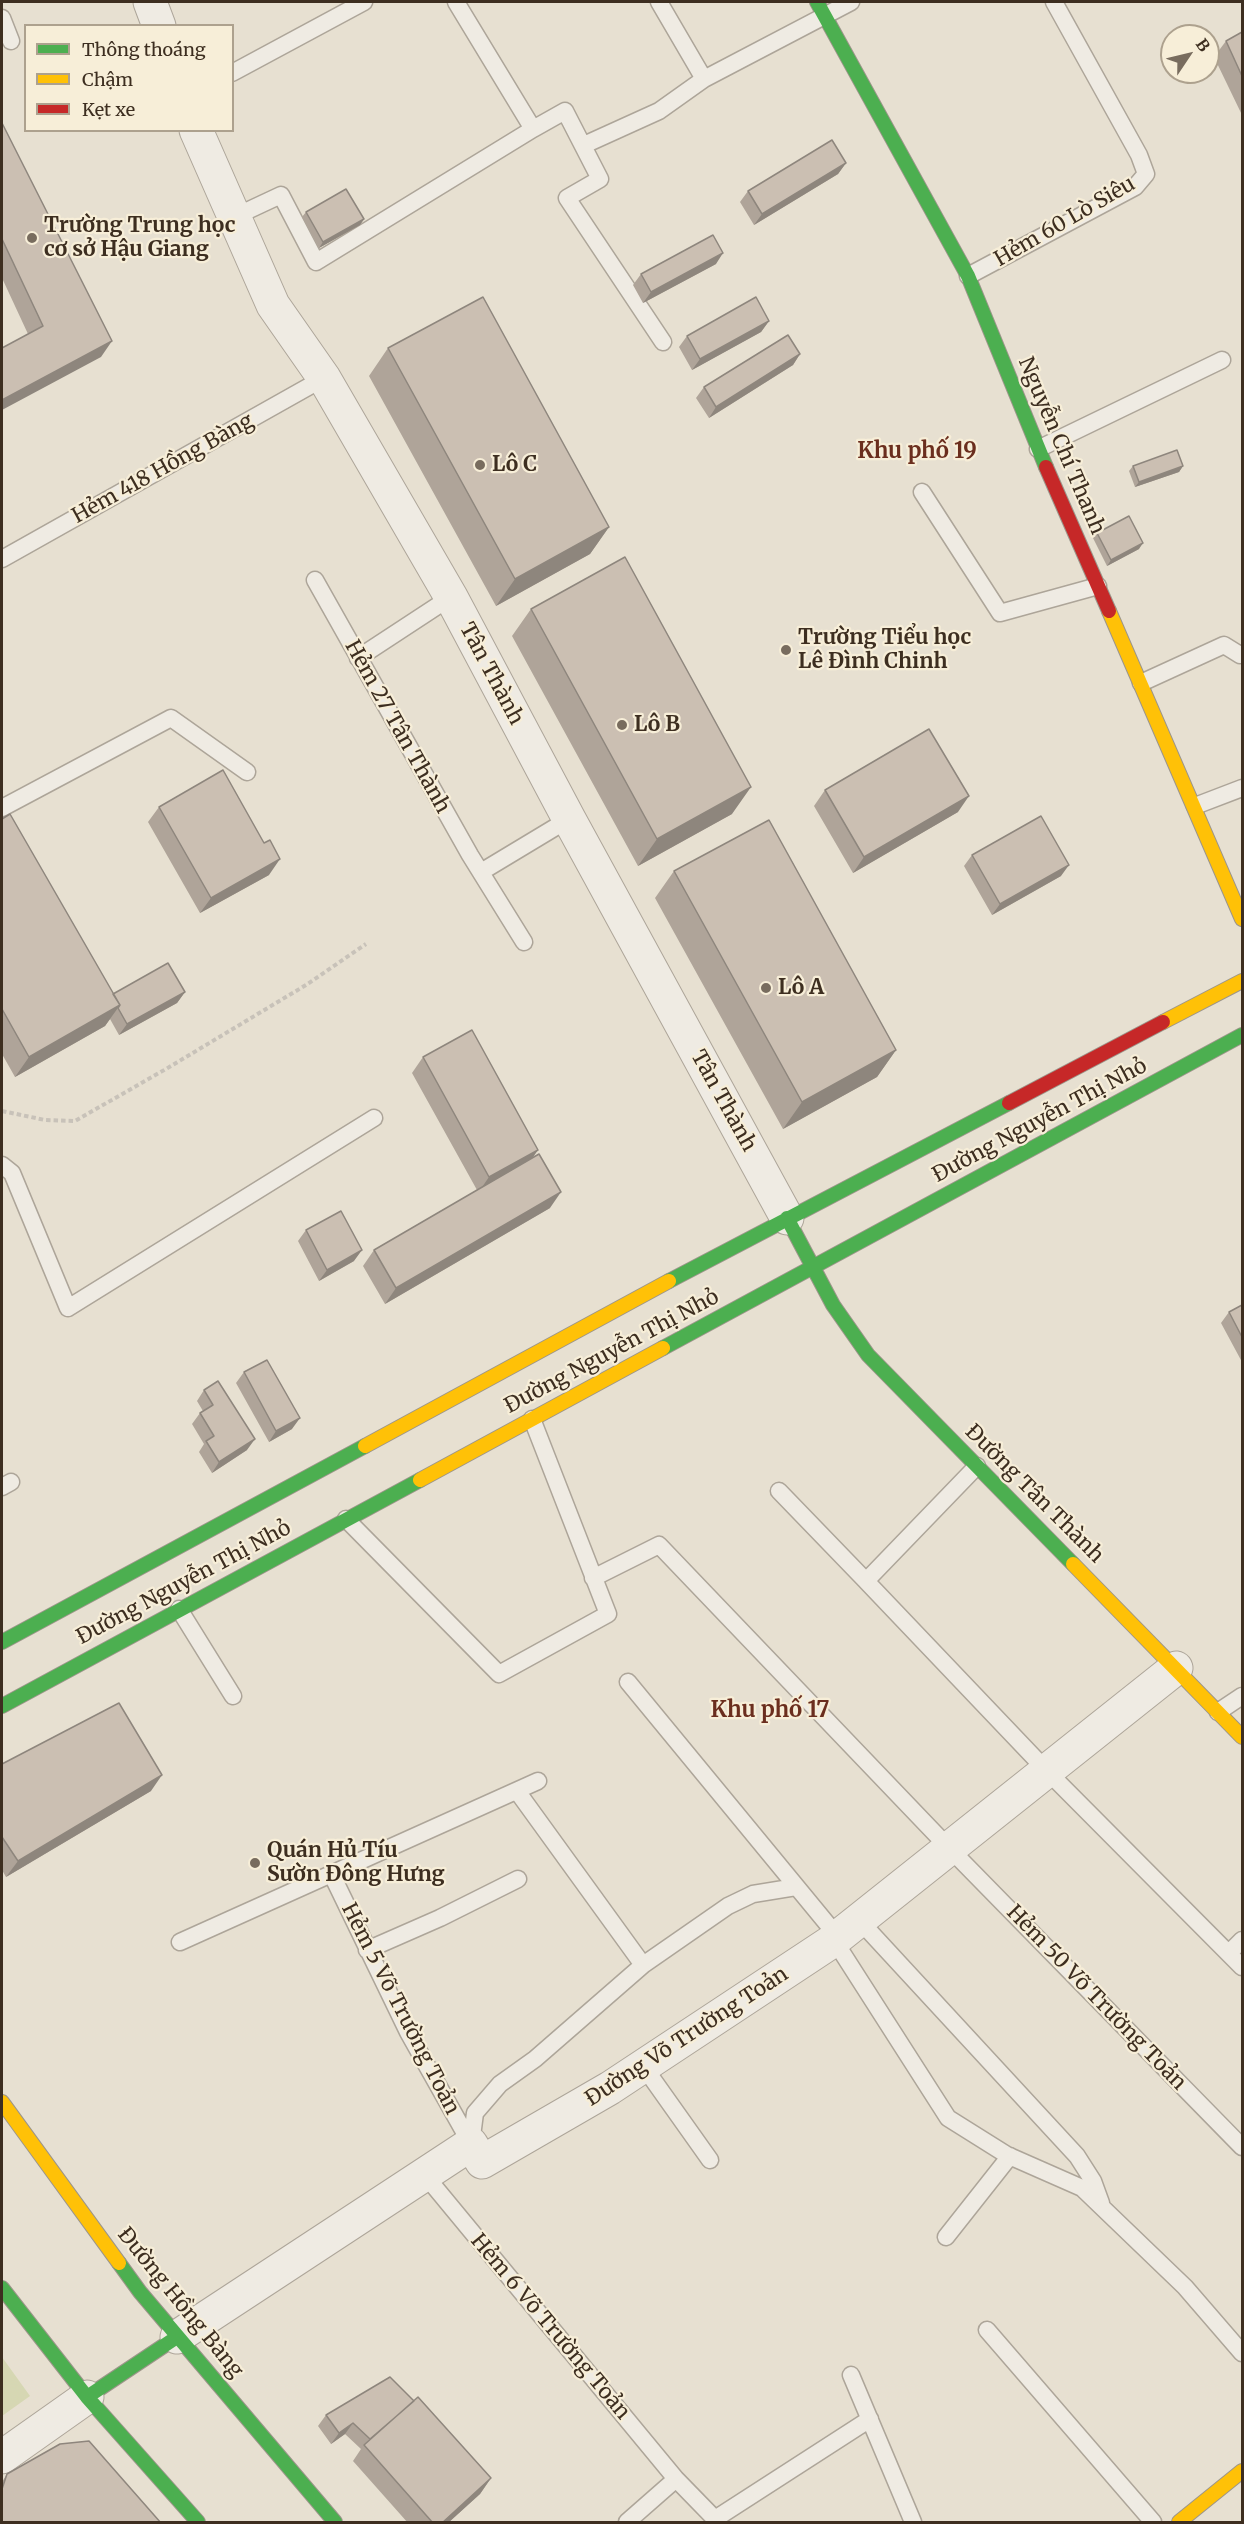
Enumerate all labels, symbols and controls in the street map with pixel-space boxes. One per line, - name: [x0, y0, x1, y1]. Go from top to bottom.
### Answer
- legend: [24, 24, 234, 132]
- north arrow: [1160, 24, 1220, 84]
- text: B: [1192, 35, 1215, 55]
- text: Thông thoáng: [82, 38, 206, 61]
- text: Chậm: [82, 68, 133, 91]
- text: Kẹt xe: [82, 98, 135, 121]
- street label: Hẻm 60 Lò Siêu: [990, 172, 1140, 272]
- place label: Trường Trung học cơ sở Hậu Giang: [44, 213, 236, 263]
- marker: Trường Trung học cơ sở Hậu Giang: [25, 231, 39, 245]
- street label: Nguyễn Chí Thanh: [1012, 354, 1110, 538]
- street label: Hẻm 418 Hồng Bàng: [68, 409, 258, 529]
- district label: Khu phố 19: [857, 439, 977, 465]
- place label: Lô C: [492, 452, 537, 478]
- marker: Lô C: [473, 458, 487, 472]
- street label: Tân Thành: [454, 619, 528, 729]
- place label: Trường Tiểu học Lê Đình Chinh: [798, 625, 971, 675]
- street label: Hẻm 27 Tân Thành: [339, 636, 455, 818]
- marker: Trường Tiểu học Lê Đình Chinh: [779, 643, 793, 657]
- place label: Lô B: [634, 712, 680, 738]
- marker: Lô B: [615, 718, 629, 732]
- place label: Lô A: [778, 975, 824, 1001]
- marker: Lô A: [759, 981, 773, 995]
- street label: Tân Thành: [685, 1046, 761, 1156]
- street label: Đường Nguyễn Thị Nhỏ: [928, 1054, 1152, 1188]
- street label: Đường Nguyễn Thị Nhỏ: [500, 1285, 724, 1419]
- street label: Đường Tân Thành: [960, 1420, 1108, 1568]
- street label: Đường Nguyễn Thị Nhỏ: [72, 1516, 296, 1650]
- district label: Khu phố 17: [710, 1698, 830, 1724]
- place label: Quán Hủ Tíu Sườn Đông Hưng: [267, 1838, 445, 1888]
- marker: Quán Hủ Tíu Sườn Đông Hưng: [248, 1856, 262, 1870]
- street label: Hẻm 5 Võ Trường Toản: [336, 1899, 464, 2119]
- street label: Hẻm 50 Võ Trường Toản: [1001, 1900, 1191, 2096]
- street label: Đường Võ Trường Toản: [581, 1962, 793, 2112]
- street label: Đường Hồng Bàng: [112, 2223, 248, 2383]
- street label: Hẻm 6 Võ Trường Toản: [465, 2229, 635, 2425]

